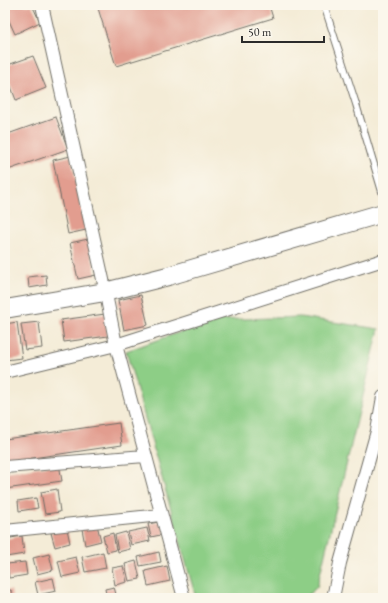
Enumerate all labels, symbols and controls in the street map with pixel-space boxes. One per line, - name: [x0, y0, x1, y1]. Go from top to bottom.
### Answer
- scale bar: [242, 18, 324, 44]
- text: 50 m: [248, 24, 272, 40]

